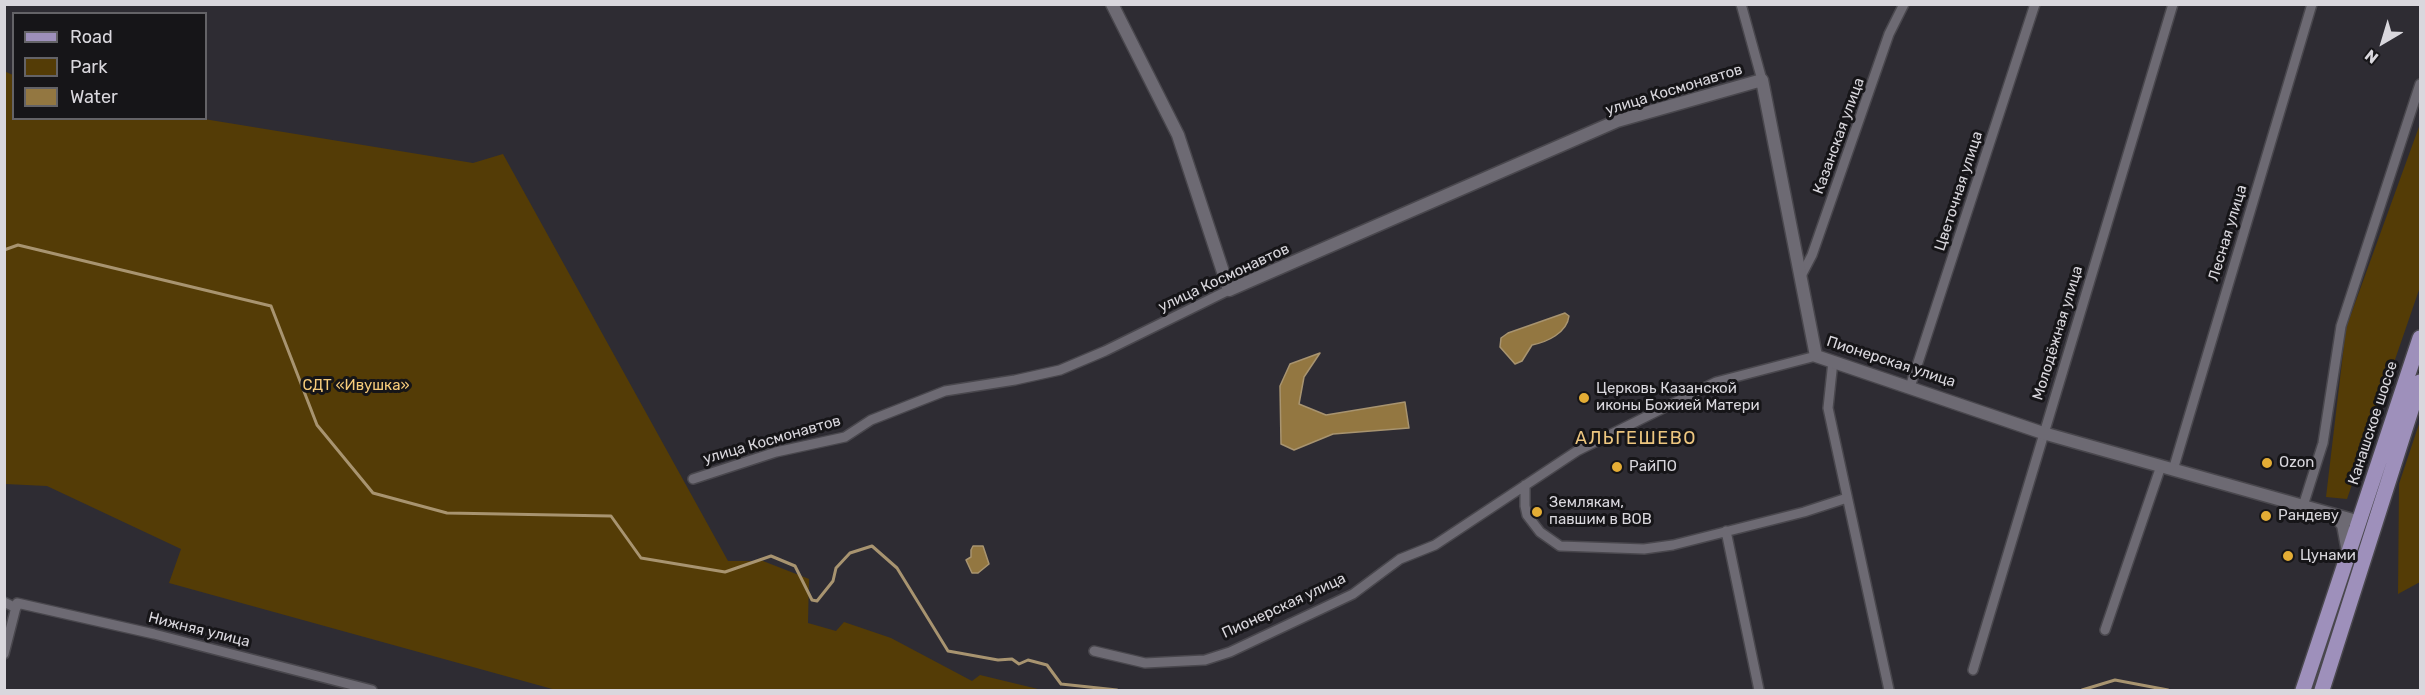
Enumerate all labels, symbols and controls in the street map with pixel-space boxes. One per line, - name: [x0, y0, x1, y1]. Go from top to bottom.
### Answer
- legend: [12, 12, 207, 120]
- north arrow: [2353, 12, 2413, 72]
- text: Road: [70, 26, 113, 48]
- text: N: [2361, 46, 2382, 68]
- text: Park: [70, 56, 107, 78]
- street label: улица Космонавтов: [1603, 61, 1745, 119]
- street label: Казанская улица: [1810, 75, 1868, 197]
- text: Water: [70, 86, 118, 108]
- street label: Цветочная улица: [1931, 129, 1987, 253]
- street label: Лесная улица: [2205, 183, 2251, 283]
- street label: улица Космонавтов: [1156, 240, 1292, 316]
- street label: Молодёжная улица: [2029, 264, 2087, 402]
- street label: Пионерская улица: [1824, 333, 1958, 391]
- street label: Канашское шоссе: [2344, 359, 2402, 487]
- park label: СДТ «Ивушка»: [302, 377, 410, 395]
- place label: Церковь Казанской иконы Божией Матери: [1596, 380, 1760, 415]
- marker: Церковь Казанской иконы Божией Матери: [1577, 391, 1591, 405]
- street label: улица Космонавтов: [701, 412, 843, 468]
- district label: АЛЬГЕШЕВО: [1575, 428, 1697, 450]
- place label: Ozon: [2279, 454, 2314, 472]
- marker: Ozon: [2260, 456, 2274, 470]
- place label: РайПО: [1629, 458, 1677, 476]
- marker: РайПО: [1610, 460, 1624, 474]
- place label: Землякам, павшим в ВОВ: [1549, 494, 1652, 529]
- marker: Землякам, павшим в ВОВ: [1530, 505, 1544, 519]
- place label: Рандеву: [2278, 507, 2339, 525]
- marker: Рандеву: [2259, 509, 2273, 523]
- place label: Цунами: [2300, 547, 2356, 565]
- marker: Цунами: [2281, 549, 2295, 563]
- street label: Пионерская улица: [1219, 569, 1349, 643]
- street label: Нижняя улица: [146, 609, 252, 651]

